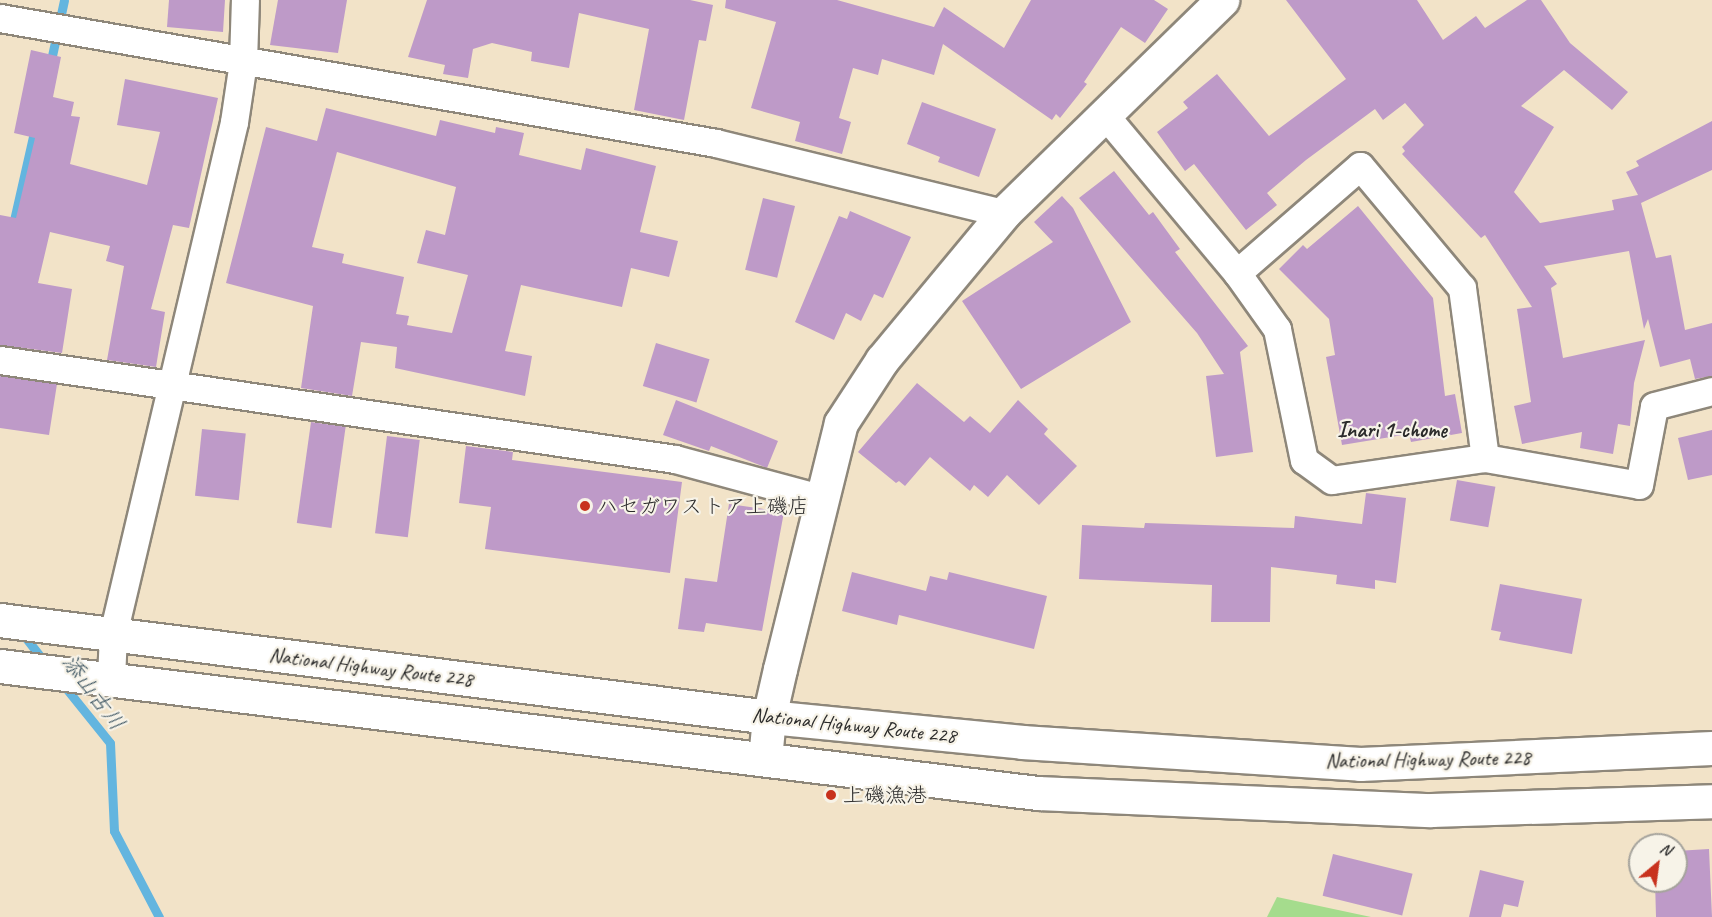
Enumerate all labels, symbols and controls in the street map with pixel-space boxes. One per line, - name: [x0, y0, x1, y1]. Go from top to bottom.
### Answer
- district label: Inari 1-chome: [1337, 418, 1447, 444]
- place label: ハセガワストア上磯店: [597, 493, 807, 519]
- marker: ハセガワストア上磯店: [578, 499, 592, 513]
- street label: National Highway Route 228: [268, 642, 474, 692]
- water label: 添山古川: [56, 650, 130, 736]
- street label: National Highway Route 228: [751, 702, 957, 748]
- street label: National Highway Route 228: [1325, 745, 1531, 773]
- place label: 上磯漁港: [843, 782, 927, 808]
- marker: 上磯漁港: [824, 788, 838, 802]
- north arrow: [1628, 833, 1688, 893]
- text: N: [1657, 838, 1675, 860]

